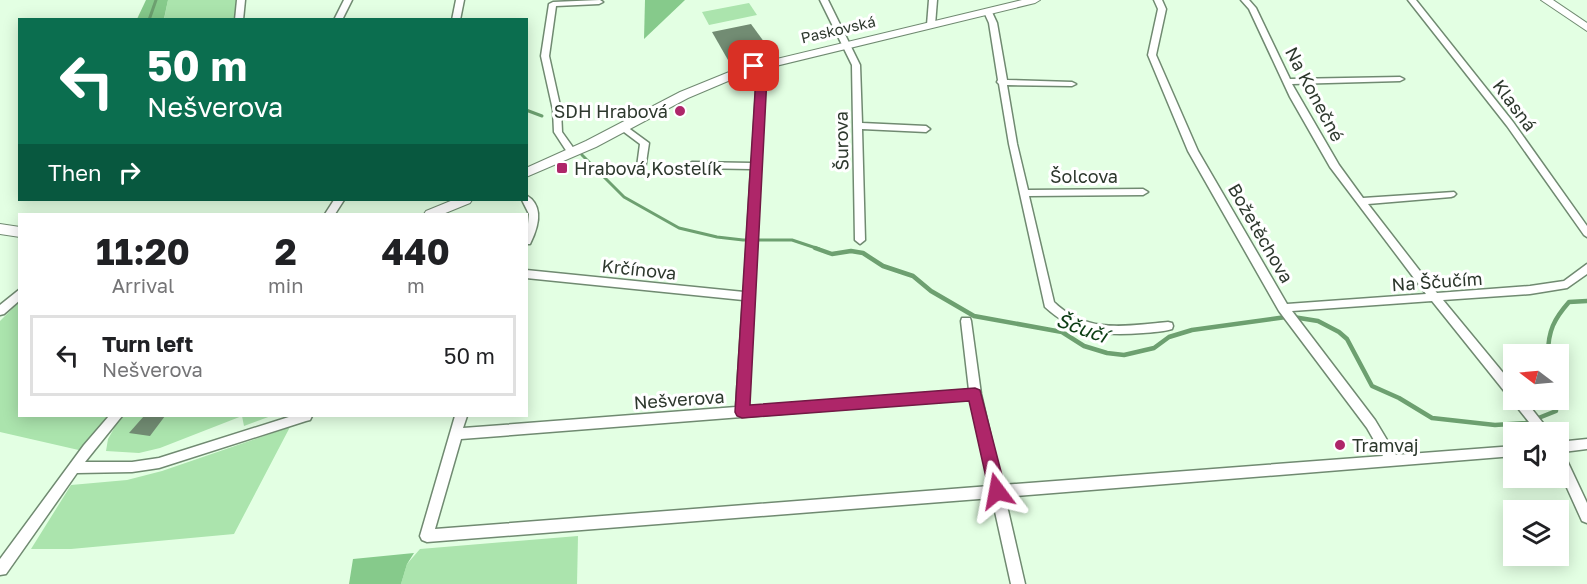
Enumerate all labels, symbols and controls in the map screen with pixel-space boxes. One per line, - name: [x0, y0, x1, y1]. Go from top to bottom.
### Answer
- street label: Paskovská: [799, 12, 877, 46]
- text: 50 m: [147, 40, 247, 90]
- pin: [728, 40, 779, 91]
- icon: left: [48, 42, 126, 120]
- street label: Na Konečné: [1281, 43, 1349, 145]
- icon: arrive: [737, 49, 770, 82]
- street label: Klasná: [1488, 75, 1542, 135]
- text: Nešverova: [147, 91, 283, 123]
- place label: SDH Hrabová: [554, 100, 668, 122]
- marker: SDH Hrabová: [673, 104, 687, 118]
- street label: Šurova: [829, 111, 853, 171]
- icon: right: [113, 156, 146, 189]
- place label: Hrabová,Kostelík: [574, 157, 722, 179]
- text: Then: [48, 159, 101, 186]
- marker: Hrabová,Kostelík: [555, 161, 569, 175]
- street label: Šolcova: [1050, 165, 1118, 187]
- street label: Božetěchova: [1224, 179, 1298, 287]
- text: 11:20: [96, 230, 190, 273]
- text: 2: [275, 230, 297, 273]
- text: 440: [382, 230, 450, 273]
- street label: Krčínova: [600, 254, 678, 284]
- street label: Na Ščučím: [1391, 267, 1483, 295]
- text: Arrival: [112, 273, 174, 297]
- text: min: [268, 273, 303, 297]
- text: m: [407, 273, 425, 297]
- water label: Ščučí: [1053, 307, 1116, 349]
- text: Turn left: [102, 330, 193, 357]
- icon: left: [51, 339, 84, 372]
- text: 50 m: [444, 342, 495, 369]
- north arrow: [1503, 344, 1569, 410]
- map controls: [1503, 344, 1569, 566]
- text: Nešverova: [102, 357, 203, 381]
- street label: Nešverova: [633, 385, 725, 413]
- button: sound: [1503, 422, 1569, 488]
- place label: Tramvaj: [1352, 434, 1419, 456]
- marker: Tramvaj: [1333, 438, 1347, 452]
- position arrow: [965, 459, 1029, 523]
- button: layers: [1503, 500, 1569, 566]

